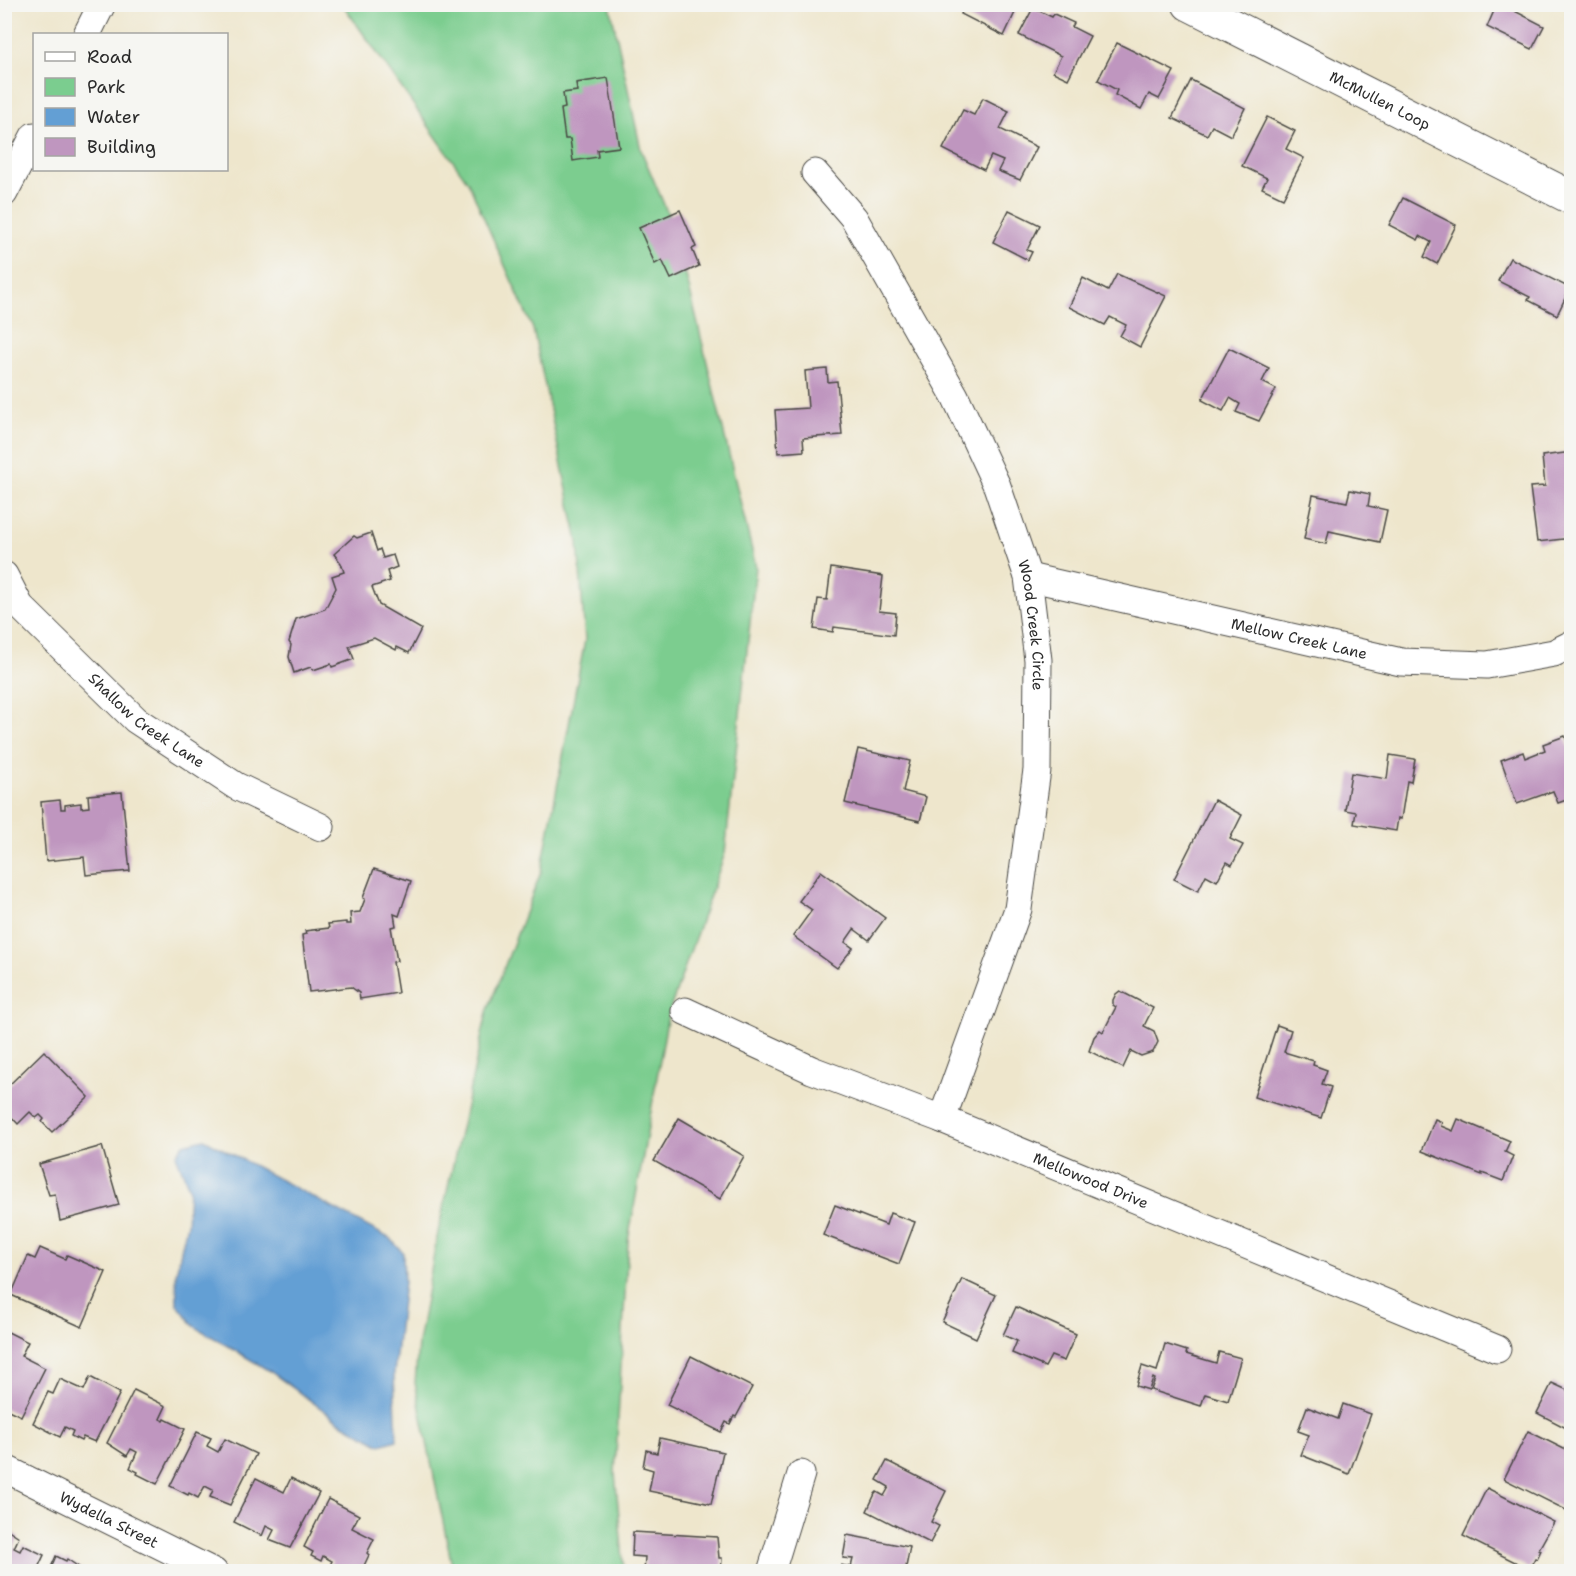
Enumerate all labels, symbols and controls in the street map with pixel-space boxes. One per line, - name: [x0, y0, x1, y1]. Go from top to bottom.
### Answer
- legend: [33, 33, 228, 171]
- text: Road: [87, 45, 132, 69]
- street label: McMullen Loop: [1326, 67, 1434, 135]
- text: Park: [87, 75, 126, 99]
- text: Water: [87, 105, 140, 129]
- text: Building: [87, 135, 156, 159]
- street label: Wood Creek Circle: [1013, 557, 1048, 691]
- street label: Mellow Creek Lane: [1229, 614, 1369, 664]
- street label: Shallow Creek Lane: [84, 669, 208, 772]
- street label: Mellowood Drive: [1030, 1148, 1151, 1213]
- street label: Wydella Street: [56, 1487, 162, 1553]

